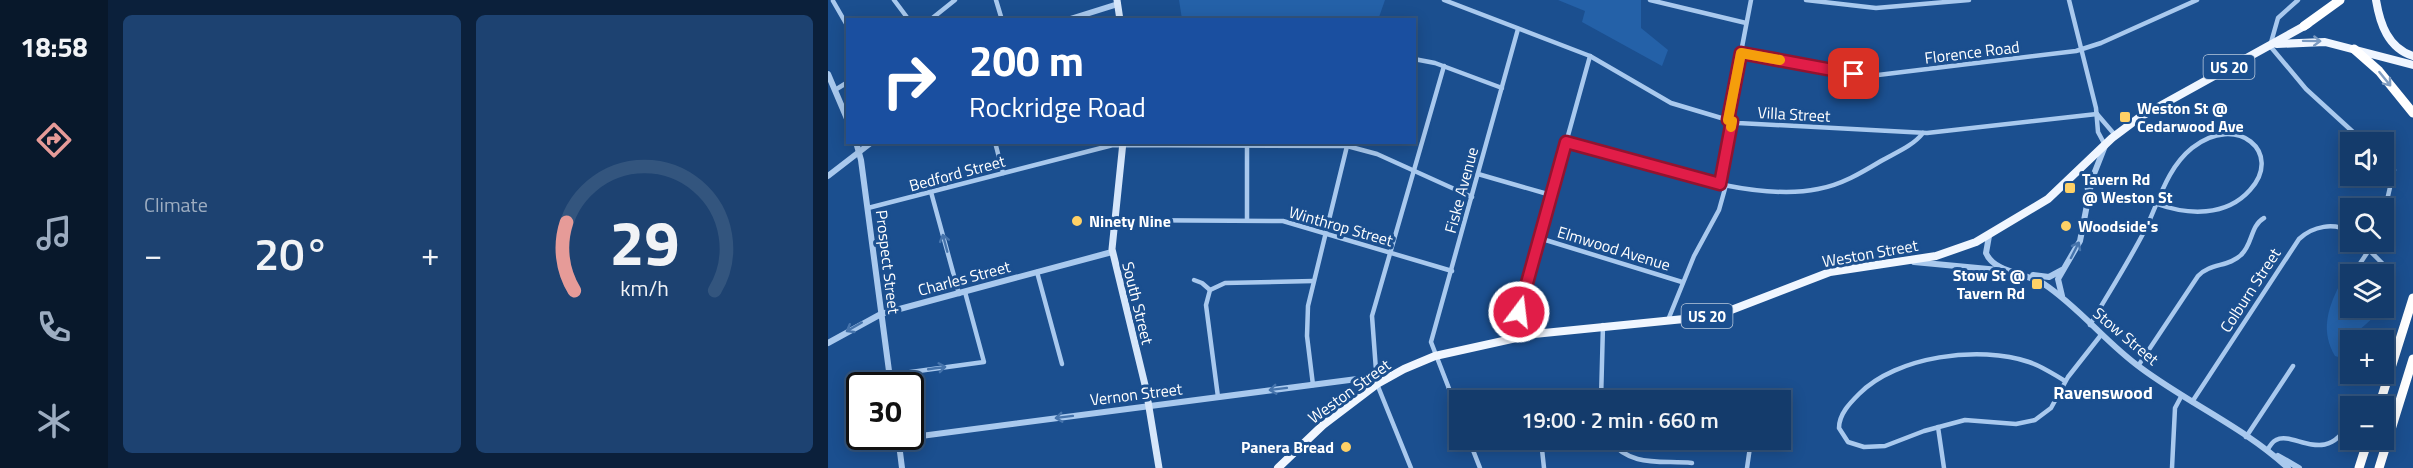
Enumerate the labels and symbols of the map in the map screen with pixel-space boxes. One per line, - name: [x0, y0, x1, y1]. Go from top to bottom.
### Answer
- street label: Florence Road: [1923, 34, 2021, 70]
- one-way arrow: [2302, 35, 2322, 47]
- pin: [1828, 48, 1879, 99]
- road number: US 20: [2204, 55, 2254, 79]
- one-way arrow: [2379, 70, 2392, 86]
- place label: Weston St @ Cedarwood Ave: [2137, 96, 2244, 138]
- street label: Villa Street: [1757, 100, 1831, 128]
- marker: Weston St @ Cedarwood Ave: [2118, 110, 2132, 124]
- street label: Fiske Avenue: [1438, 144, 1484, 236]
- street label: Bedford Street: [906, 149, 1008, 197]
- place label: Tavern Rd @ Weston St: [2082, 167, 2173, 209]
- marker: Tavern Rd @ Weston St: [2063, 181, 2077, 195]
- street label: Winthrop Street: [1286, 200, 1396, 252]
- street label: Prospect Street: [870, 209, 906, 316]
- place label: Ninety Nine: [1089, 209, 1171, 233]
- marker: Ninety Nine: [1070, 214, 1084, 228]
- place label: Woodside's: [2078, 214, 2158, 238]
- street label: Elmwood Avenue: [1555, 219, 1673, 277]
- marker: Woodside's: [2059, 219, 2073, 233]
- street label: Weston Street: [1820, 233, 1920, 273]
- one-way arrow: [939, 234, 950, 253]
- one-way arrow: [2069, 242, 2081, 259]
- street label: Colburn Street: [2214, 243, 2287, 337]
- street label: Charles Street: [915, 254, 1013, 302]
- street label: South Street: [1116, 259, 1160, 347]
- place label: Stow St @ Tavern Rd: [1953, 263, 2025, 305]
- marker: Stow St @ Tavern Rd: [2030, 277, 2044, 291]
- position arrow: [1487, 280, 1551, 344]
- street label: Stow Street: [2088, 301, 2164, 371]
- road number: US 20: [1682, 304, 1732, 328]
- one-way arrow: [846, 322, 863, 334]
- street label: Weston Street: [1303, 353, 1396, 429]
- one-way arrow: [926, 363, 946, 374]
- speed limit sign: 30: [846, 372, 924, 450]
- street label: Vernon Street: [1088, 376, 1184, 412]
- district label: Ravenswood: [2053, 379, 2153, 406]
- one-way arrow: [1269, 384, 1289, 395]
- one-way arrow: [1055, 412, 1074, 423]
- place label: Panera Bread: [1241, 435, 1334, 459]
- marker: Panera Bread: [1339, 440, 1353, 454]

